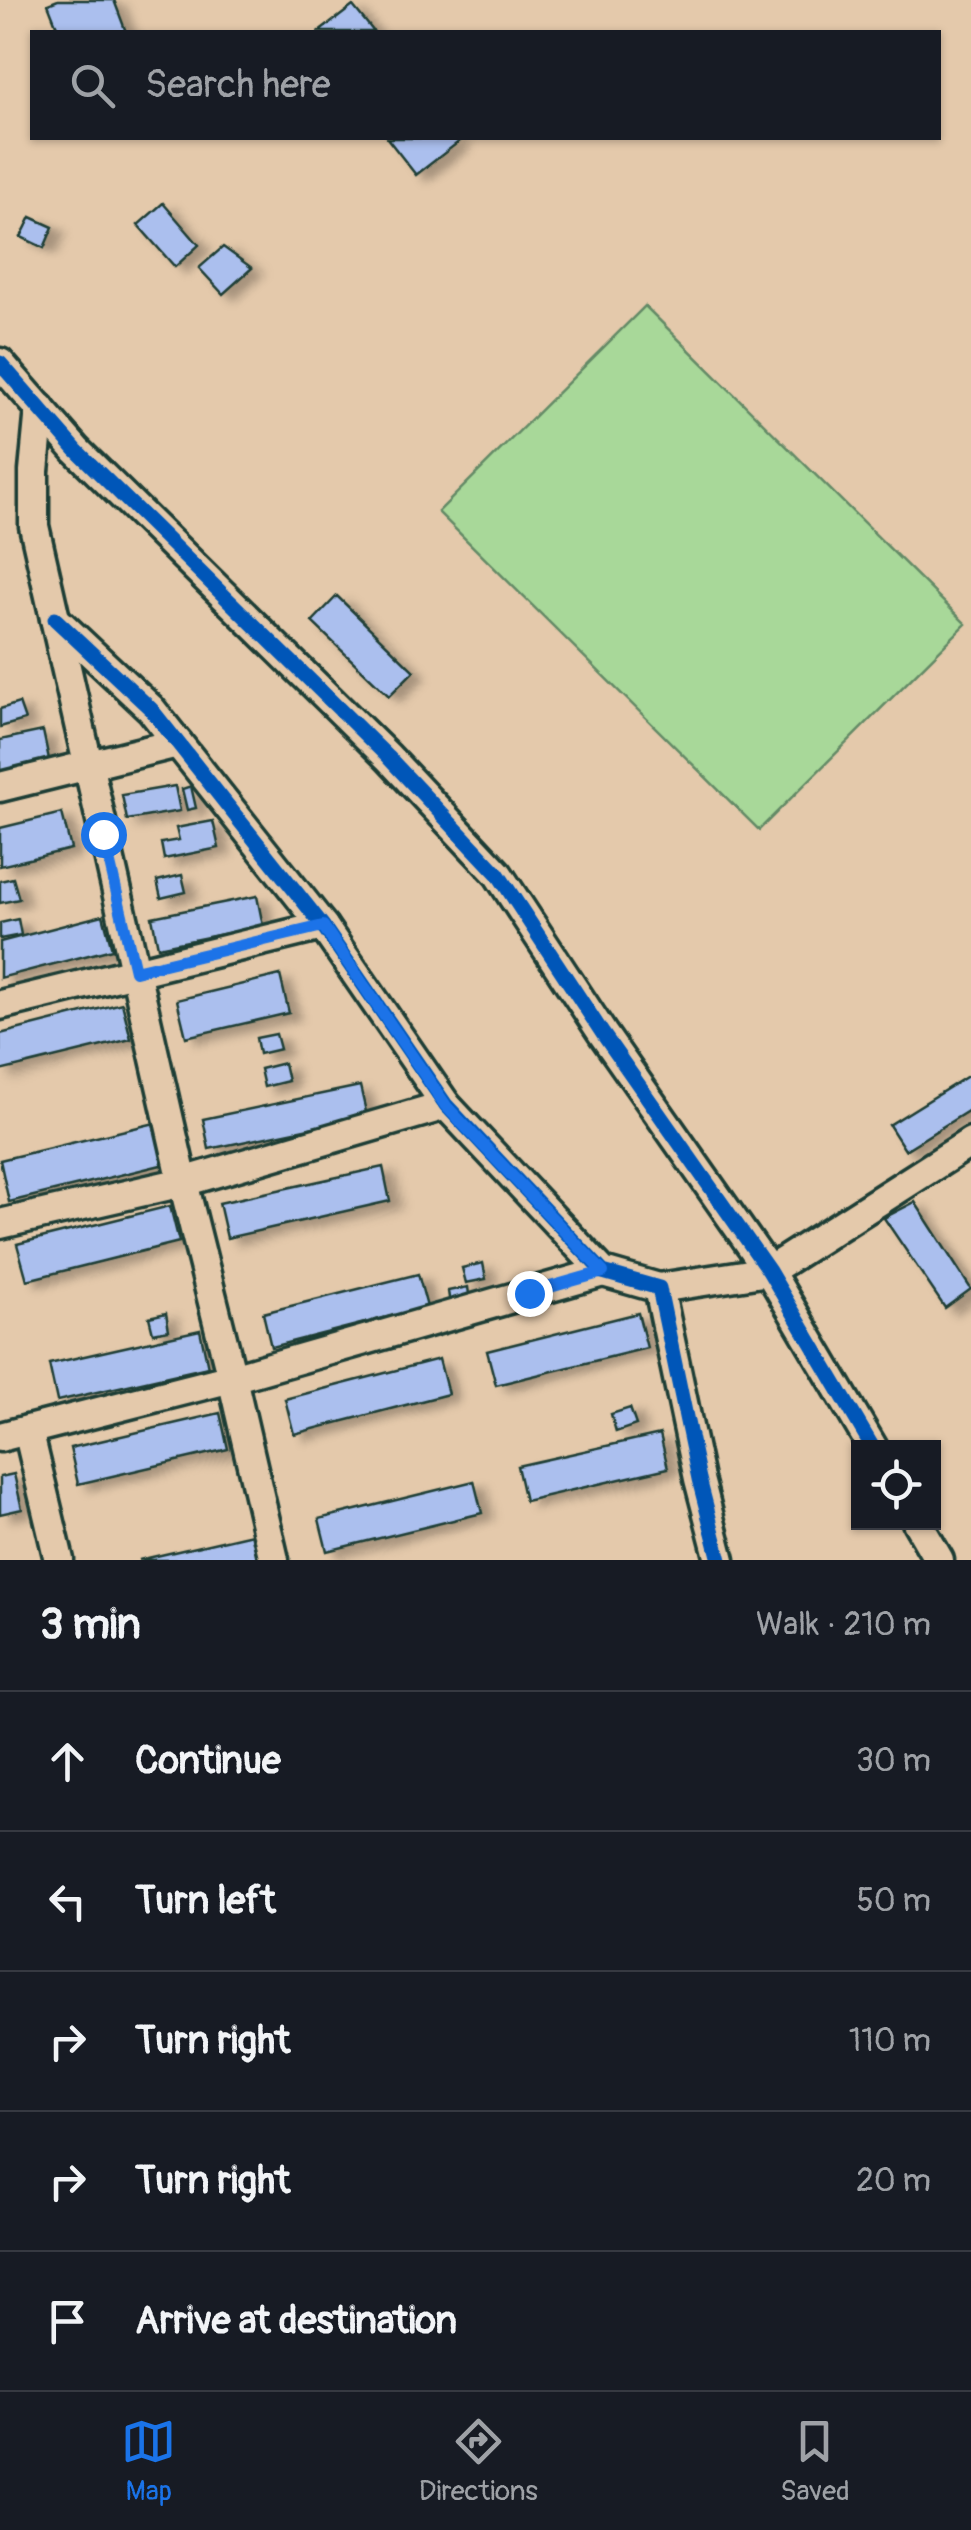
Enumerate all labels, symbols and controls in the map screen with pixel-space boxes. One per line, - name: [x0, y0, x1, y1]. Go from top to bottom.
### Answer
- search box: [30, 30, 941, 140]
- icon: search: [65, 58, 120, 113]
- text: Search here: [145, 61, 331, 109]
- route start: [81, 812, 127, 858]
- route end: [507, 1271, 553, 1317]
- map controls: [851, 1440, 941, 1530]
- button: locate: [851, 1440, 941, 1530]
- text: 3 min: [40, 1599, 141, 1651]
- text: Walk · 210 m: [756, 1605, 931, 1645]
- icon: ahead: [40, 1734, 95, 1789]
- text: Continue: [135, 1737, 281, 1785]
- text: 30 m: [856, 1741, 931, 1781]
- icon: left: [40, 1874, 95, 1929]
- text: Turn left: [135, 1877, 276, 1925]
- text: 50 m: [856, 1881, 931, 1921]
- icon: right: [40, 2014, 95, 2069]
- text: Turn right: [135, 2017, 290, 2065]
- text: 110 m: [849, 2021, 931, 2061]
- icon: right: [40, 2154, 95, 2209]
- text: Turn right: [135, 2157, 290, 2205]
- text: 20 m: [856, 2161, 931, 2201]
- icon: arrive: [40, 2294, 95, 2349]
- text: Arrive at destination: [135, 2297, 457, 2345]
- tab: Map: [121, 2414, 176, 2509]
- tab: Directions: [419, 2414, 538, 2509]
- tab: Saved: [780, 2414, 850, 2509]

